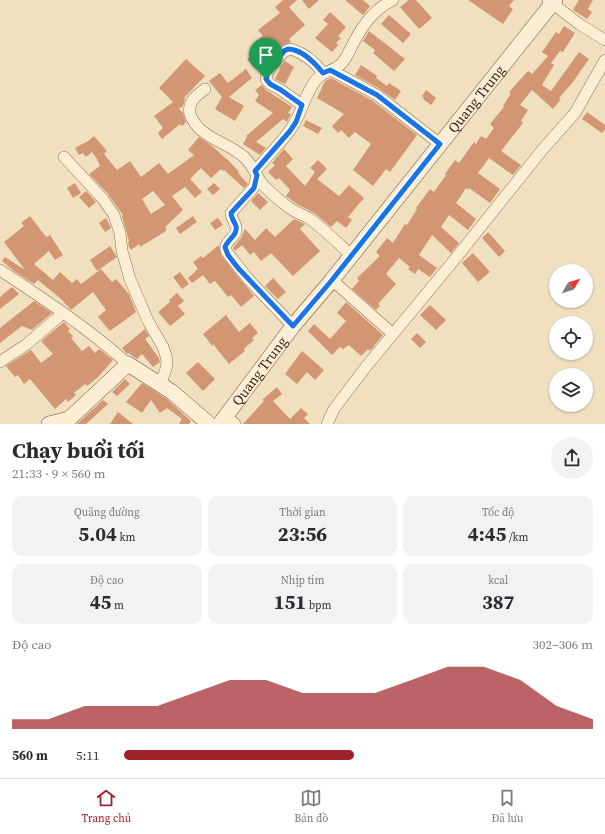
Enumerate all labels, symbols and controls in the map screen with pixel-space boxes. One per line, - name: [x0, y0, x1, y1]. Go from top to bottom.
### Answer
- pin: [249, 38, 283, 79]
- icon: arrive: [255, 44, 277, 66]
- street label: Quang Trung: [443, 61, 510, 137]
- north arrow: [549, 264, 593, 308]
- map controls: [549, 264, 593, 412]
- button: locate: [549, 316, 593, 360]
- street label: Quang Trung: [227, 332, 292, 410]
- button: layers: [549, 368, 593, 412]
- text: Chạy buổi tối: [12, 435, 145, 465]
- button: share: [551, 437, 593, 479]
- text: 21:33 · 9 × 560 m: [12, 465, 106, 482]
- text: Quãng đường: [74, 505, 140, 520]
- text: Thời gian: [279, 505, 326, 520]
- text: Tốc độ: [482, 505, 514, 520]
- text: 5.04: [78, 520, 117, 548]
- text: 23:56: [278, 520, 327, 548]
- text: 4:45: [468, 520, 506, 548]
- text: km: [117, 530, 135, 545]
- text: /km: [506, 530, 528, 545]
- text: Độ cao: [90, 573, 124, 588]
- text: Nhịp tim: [281, 573, 324, 588]
- text: kcal: [488, 573, 508, 588]
- text: 45: [90, 588, 111, 616]
- text: 151: [274, 588, 306, 616]
- text: 387: [482, 588, 514, 616]
- text: m: [111, 598, 124, 613]
- text: bpm: [306, 598, 331, 613]
- text: Độ cao: [12, 636, 52, 653]
- text: 302–306 m: [533, 636, 593, 653]
- text: 560 m: [12, 747, 48, 764]
- text: 5:11: [76, 747, 99, 764]
- tab: Trang chủ: [82, 787, 131, 826]
- tab: Bản đồ: [294, 787, 328, 826]
- tab: Đã lưu: [491, 787, 523, 826]

